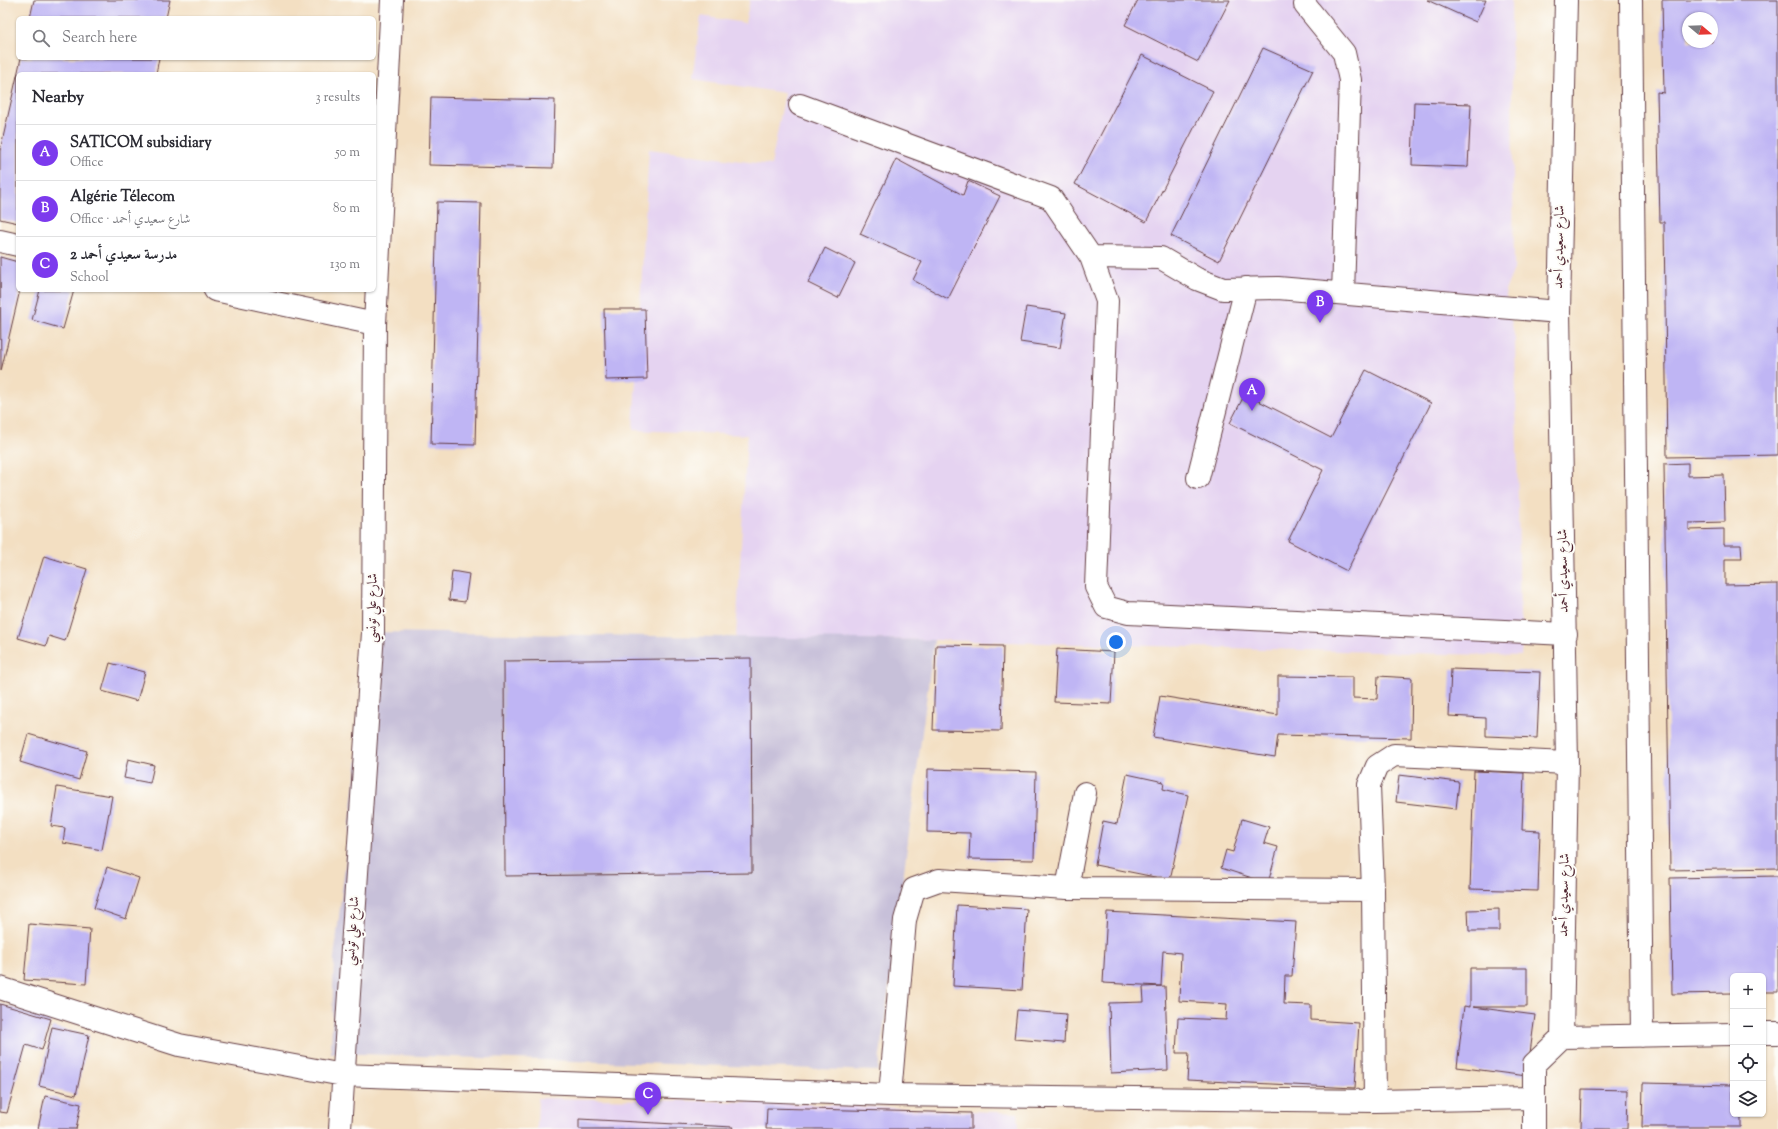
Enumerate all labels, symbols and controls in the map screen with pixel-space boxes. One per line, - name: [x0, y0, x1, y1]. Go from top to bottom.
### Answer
- north arrow: [1682, 12, 1718, 48]
- search box: [16, 16, 376, 60]
- icon: search: [30, 27, 52, 49]
- text: Search here: [62, 28, 137, 49]
- text: Nearby: [32, 86, 84, 110]
- text: 3 results: [315, 89, 360, 107]
- text: SATICOM subsidiary: [70, 133, 212, 154]
- text: A: [40, 144, 50, 162]
- text: 50 m: [335, 144, 360, 162]
- text: Office: [70, 154, 103, 172]
- text: Algérie Télecom: [70, 187, 175, 208]
- text: B: [41, 200, 49, 218]
- text: 80 m: [333, 200, 360, 218]
- street label: شارع سعيدي أحمد: [1547, 205, 1571, 289]
- text: Office · شارع سعيدي أحمد: [70, 211, 190, 229]
- text: مدرسة سعيدي أحمد 2: [70, 245, 177, 266]
- text: C: [40, 256, 50, 274]
- text: 130 m: [330, 256, 360, 274]
- text: School: [70, 269, 109, 287]
- pin: B: [1307, 290, 1333, 323]
- pin: A: [1239, 378, 1265, 411]
- street label: شارع سعيدي أحمد: [1551, 529, 1575, 613]
- street label: شارع علي تونسي: [362, 573, 386, 643]
- your location: [1106, 632, 1126, 652]
- street label: شارع سعيدي أحمد: [1552, 853, 1576, 937]
- street label: شارع علي تونسي: [341, 895, 367, 967]
- map controls: [1730, 973, 1766, 1117]
- button: +: [1730, 973, 1766, 1009]
- button: −: [1730, 1009, 1766, 1045]
- button: locate: [1730, 1045, 1766, 1081]
- button: layers: [1730, 1081, 1766, 1117]
- pin: C: [635, 1082, 661, 1115]

